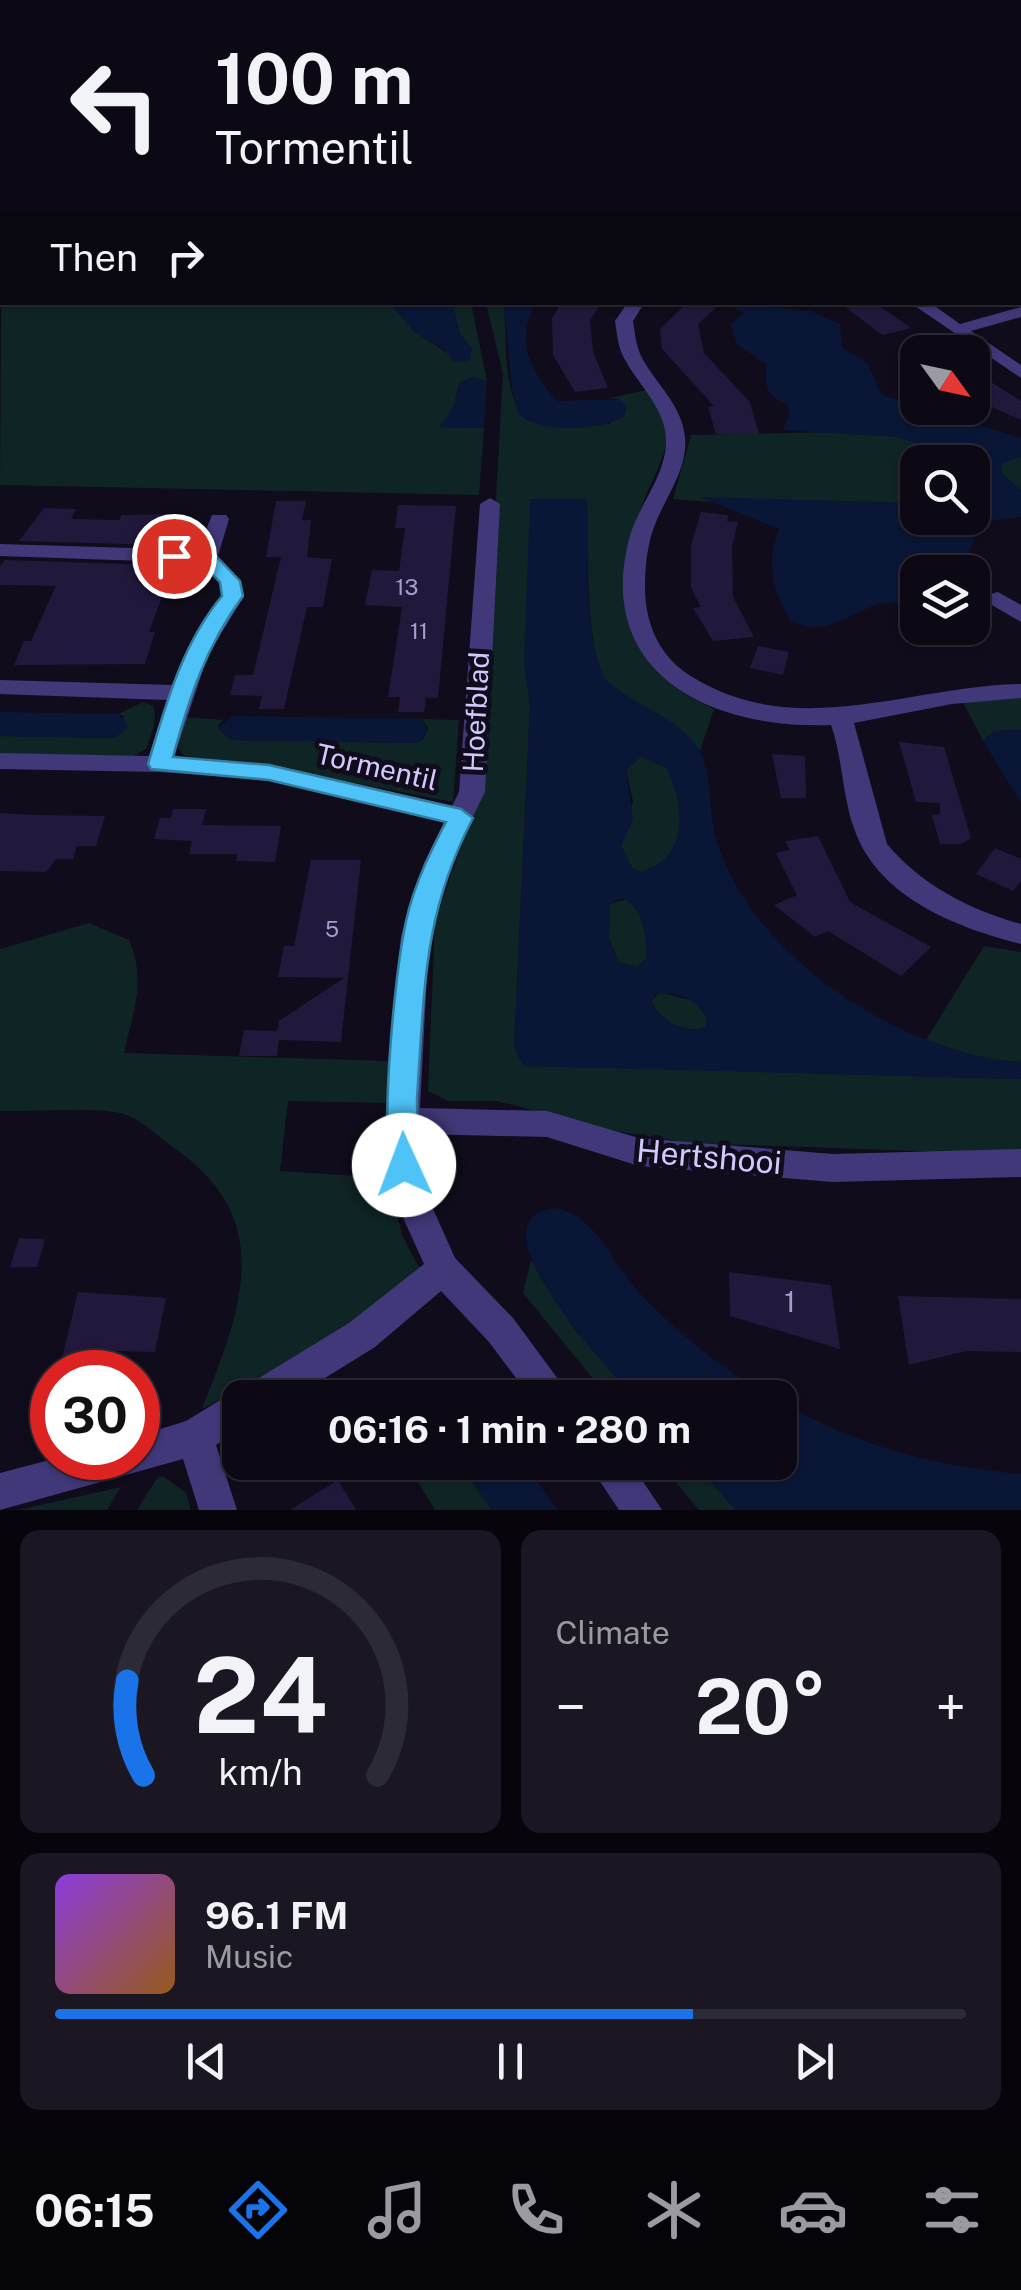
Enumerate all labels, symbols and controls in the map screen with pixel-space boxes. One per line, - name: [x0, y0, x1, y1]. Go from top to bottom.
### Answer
- text: 100 m: [215, 37, 413, 120]
- icon: left: [50, 40, 180, 170]
- text: Tormentil: [215, 121, 414, 174]
- icon: right: [158, 230, 213, 285]
- text: Then: [50, 235, 138, 280]
- north arrow: [900, 335, 990, 425]
- map controls: [900, 335, 990, 645]
- button: search: [900, 445, 990, 535]
- pin: [132, 514, 217, 599]
- icon: arrive: [147, 529, 202, 584]
- button: layers: [900, 555, 990, 645]
- house number: 13: [396, 574, 418, 600]
- house number: 11: [410, 618, 428, 644]
- street label: Hoefblad: [456, 651, 495, 773]
- street label: Tormentil: [313, 737, 441, 796]
- house number: 5: [325, 916, 339, 942]
- position arrow: [352, 1113, 456, 1217]
- street label: Hertshooi: [635, 1132, 783, 1181]
- house number: 1: [784, 1285, 796, 1318]
- speed limit sign: 30: [30, 1350, 160, 1480]
- text: 06:16 · 1 min · 280 m: [328, 1407, 691, 1452]
- text: Climate: [556, 1614, 670, 1651]
- text: 24: [193, 1634, 327, 1756]
- text: 20°: [695, 1663, 827, 1751]
- text: −: [556, 1675, 586, 1739]
- text: +: [935, 1675, 966, 1739]
- text: km/h: [218, 1751, 302, 1793]
- text: 96.1 FM: [205, 1893, 348, 1938]
- text: Music: [205, 1938, 293, 1975]
- icon: previous: [179, 2034, 234, 2089]
- icon: pause: [483, 2034, 538, 2089]
- icon: next: [787, 2034, 842, 2089]
- icon: directions: [223, 2175, 293, 2245]
- icon: music: [362, 2175, 432, 2245]
- icon: phone: [501, 2175, 571, 2245]
- icon: climate: [639, 2175, 709, 2245]
- icon: car: [778, 2175, 848, 2245]
- icon: filters: [917, 2175, 987, 2245]
- text: 06:15: [34, 2184, 155, 2237]

